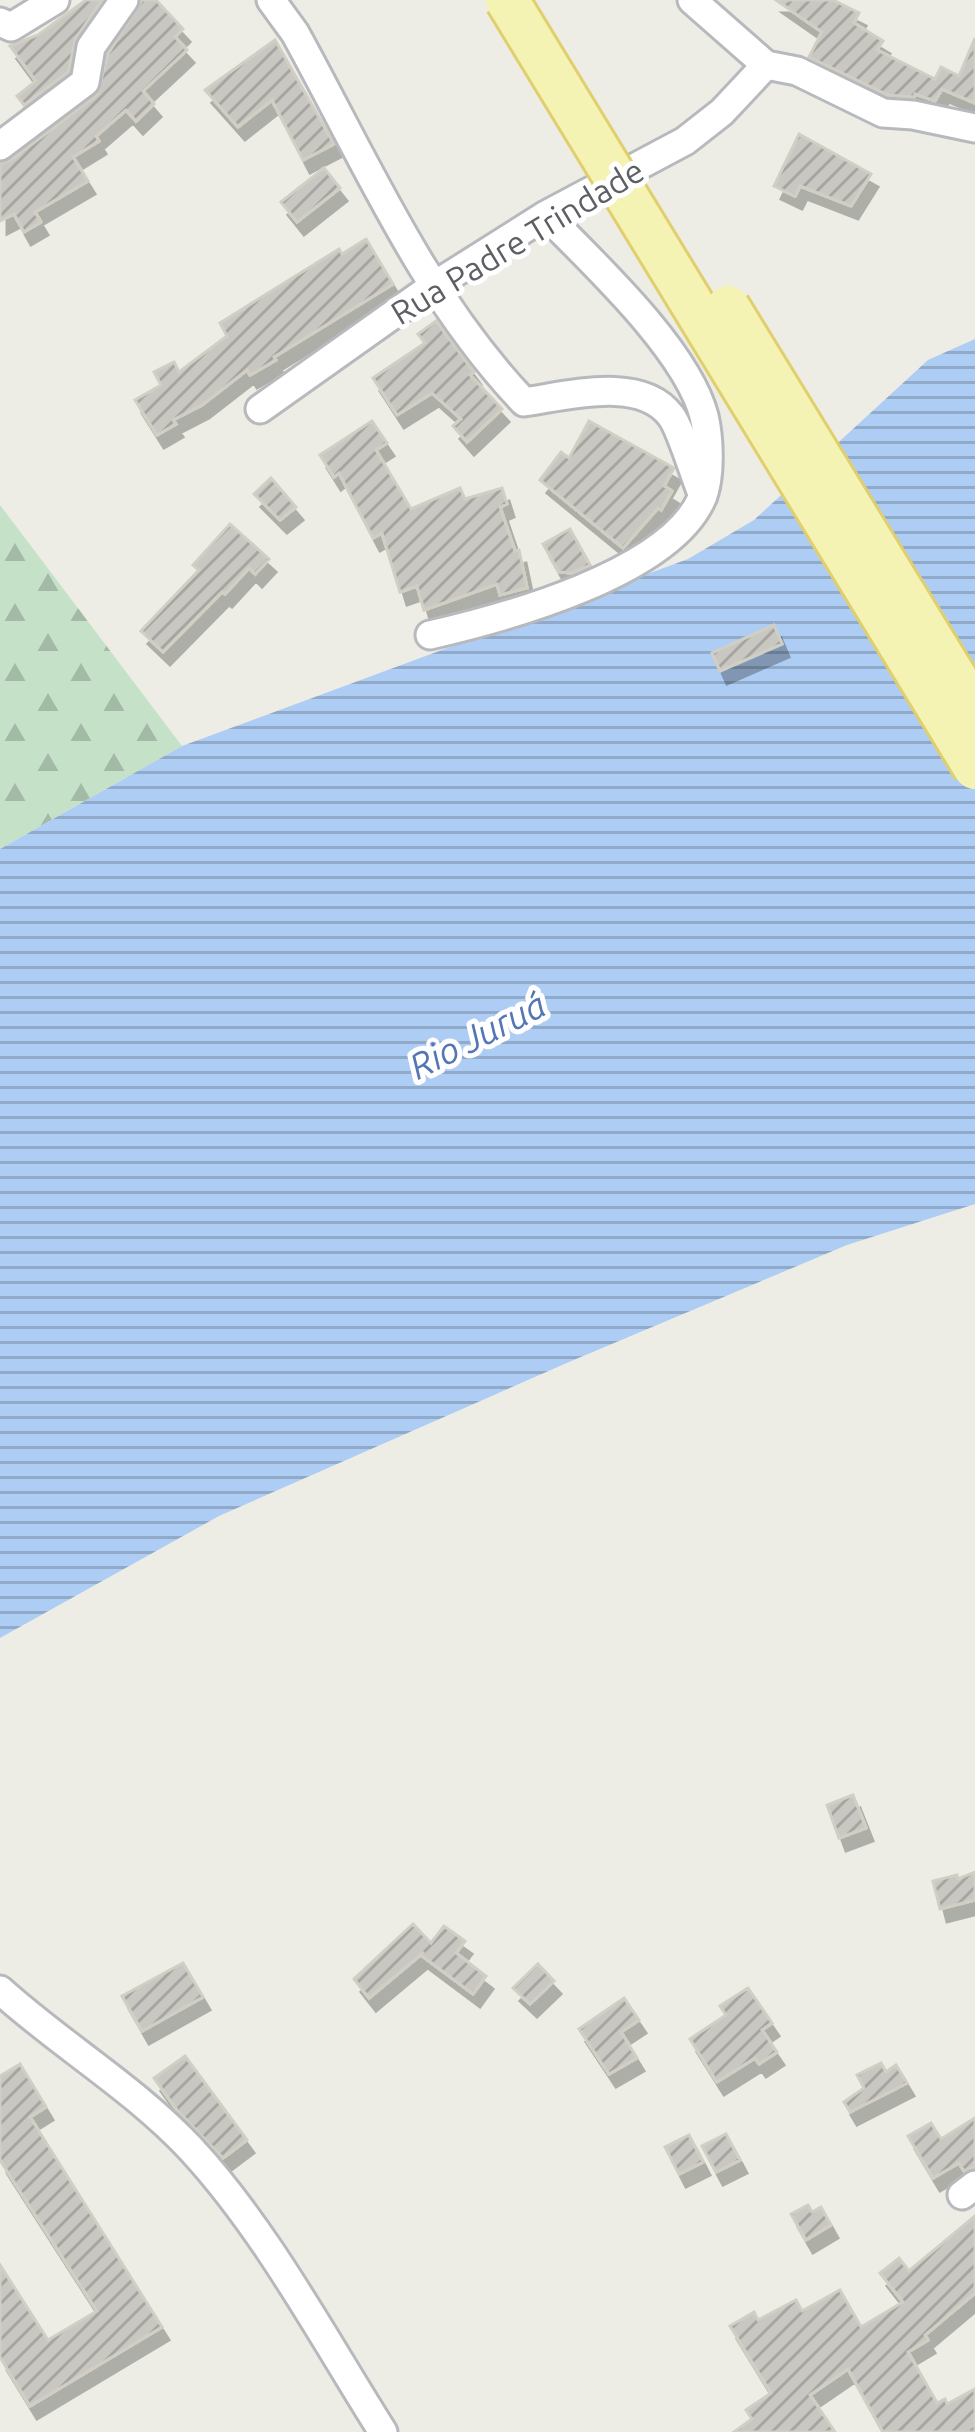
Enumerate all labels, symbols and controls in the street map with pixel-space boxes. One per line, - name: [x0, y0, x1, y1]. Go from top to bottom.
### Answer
- street label: Rua Padre Trindade: [384, 151, 650, 331]
- water label: Rio Juruá: [402, 983, 552, 1087]

